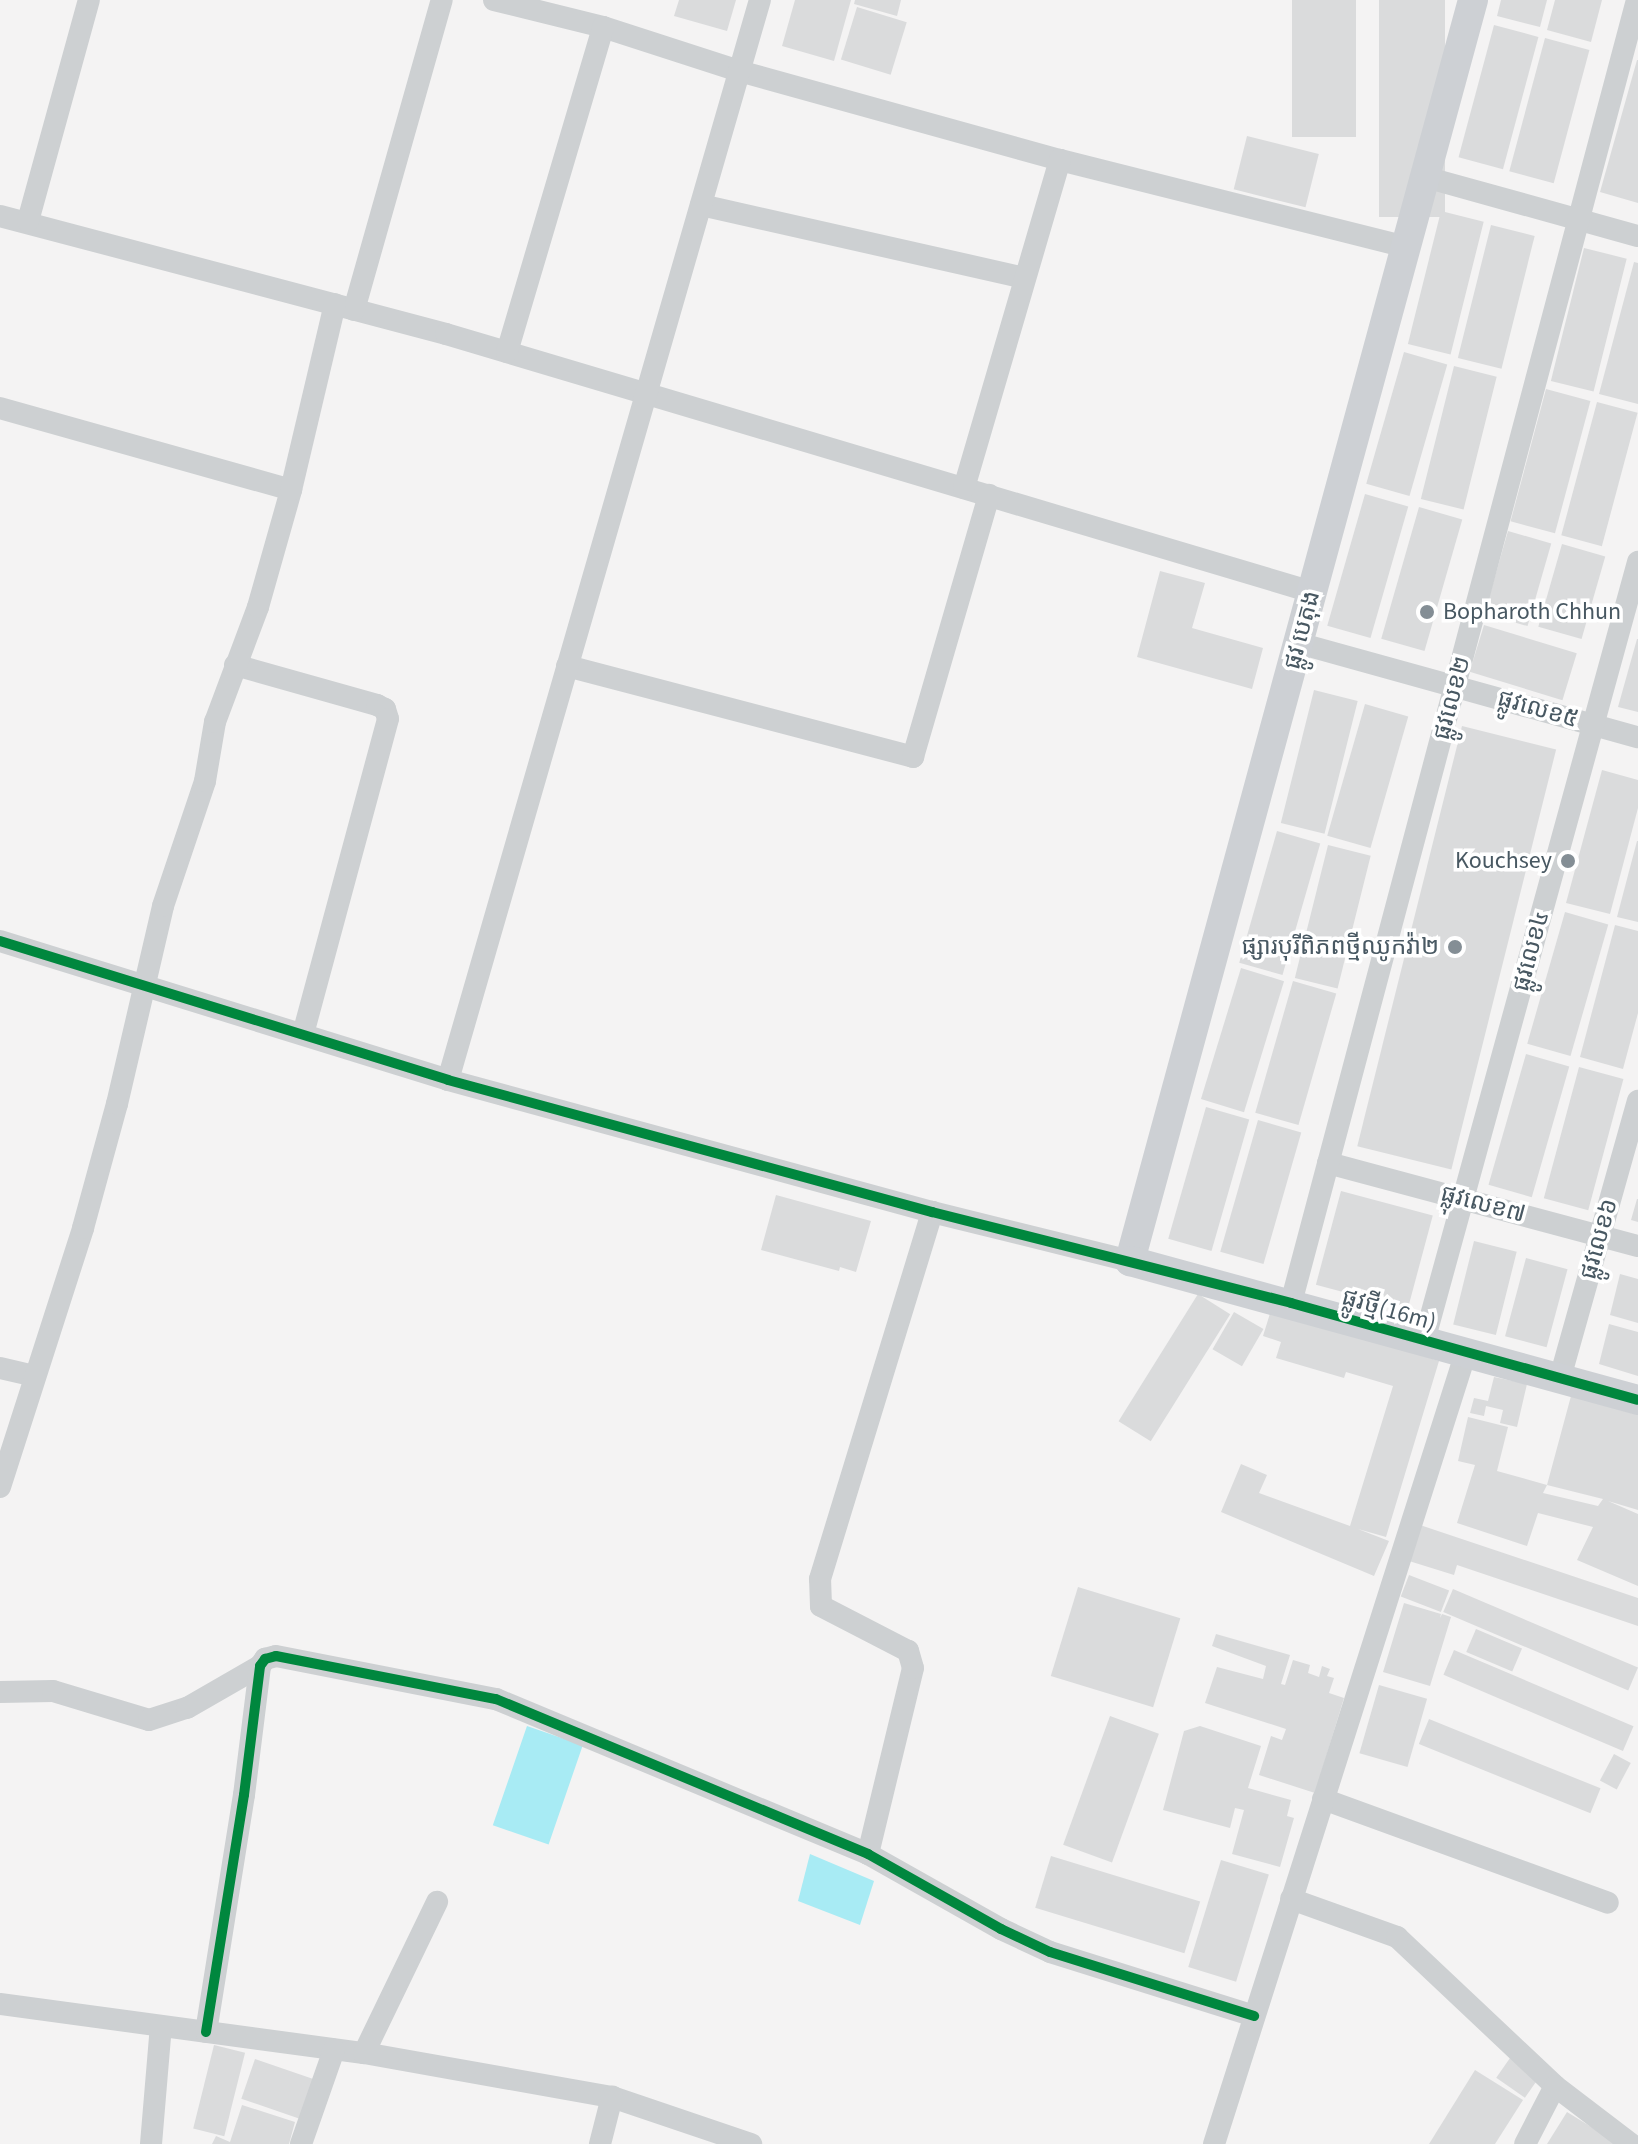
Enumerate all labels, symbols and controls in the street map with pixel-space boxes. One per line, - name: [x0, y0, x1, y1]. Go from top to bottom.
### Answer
- street label: ផ្លូវ បេតុង: [1278, 587, 1326, 673]
- place label: Bopharoth Chhun: [1443, 598, 1621, 626]
- marker: Bopharoth Chhun: [1418, 603, 1436, 621]
- street label: ផ្លូវលេខ២: [1427, 653, 1477, 743]
- street label: ផ្លូវលេខ៥: [1494, 684, 1582, 734]
- place label: Kouchsey: [1455, 847, 1552, 875]
- marker: Kouchsey: [1559, 852, 1577, 870]
- street label: ផ្លូវលេខ៤: [1506, 907, 1556, 995]
- place label: ផ្សារបុរីពិភពថ្មីឈូកវ៉ា២: [1242, 933, 1439, 961]
- marker: ផ្សារបុរីពិភពថ្មីឈូកវ៉ា២: [1446, 938, 1464, 956]
- street label: ផ្លុវលេខ៧: [1438, 1179, 1528, 1229]
- street label: ផ្លូវលេខ៦: [1574, 1195, 1624, 1283]
- street label: ផ្លូវថ្មី(16m): [1339, 1283, 1439, 1337]

